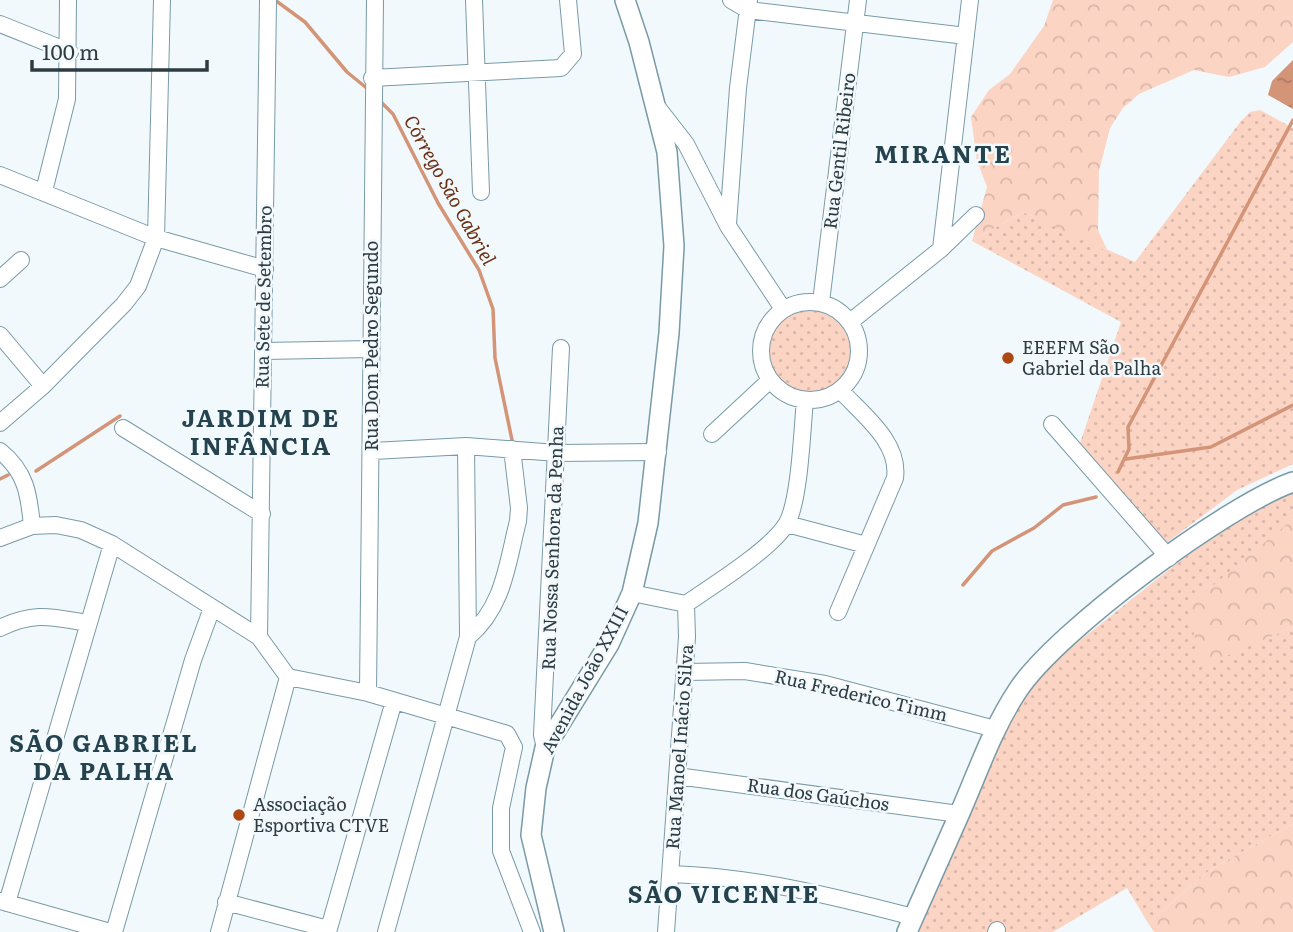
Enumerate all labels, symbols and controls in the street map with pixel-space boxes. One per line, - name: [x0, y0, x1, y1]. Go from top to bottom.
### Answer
- scale bar: [32, 28, 206, 72]
- text: 100 m: [42, 35, 99, 66]
- street label: Rua Gentil Ribeiro: [816, 71, 862, 231]
- water label: Córrego São Gabriel: [398, 109, 504, 270]
- district label: MIRANTE: [874, 135, 1012, 170]
- street label: Rua Sete de Setembro: [247, 205, 278, 389]
- street label: Rua Dom Pedro Segundo: [357, 241, 384, 451]
- place label: EEEFM São Gabriel da Palha: [1022, 333, 1161, 381]
- marker: EEEFM São Gabriel da Palha: [1000, 350, 1016, 366]
- district label: JARDIM DE INFÂNCIA: [182, 399, 340, 462]
- street label: Rua Nossa Senhora da Penha: [534, 425, 569, 671]
- street label: Avenida João XXIII: [533, 600, 634, 758]
- street label: Rua Manoel Inácio Silva: [658, 643, 699, 850]
- street label: Rua Frederico Timm: [772, 662, 950, 728]
- district label: SÃO GABRIEL DA PALHA: [9, 724, 199, 787]
- street label: Rua dos Gaúchos: [745, 770, 891, 817]
- place label: Associação Esportiva CTVE: [253, 790, 389, 838]
- marker: Associação Esportiva CTVE: [231, 807, 247, 823]
- district label: SÃO VICENTE: [628, 875, 820, 910]

